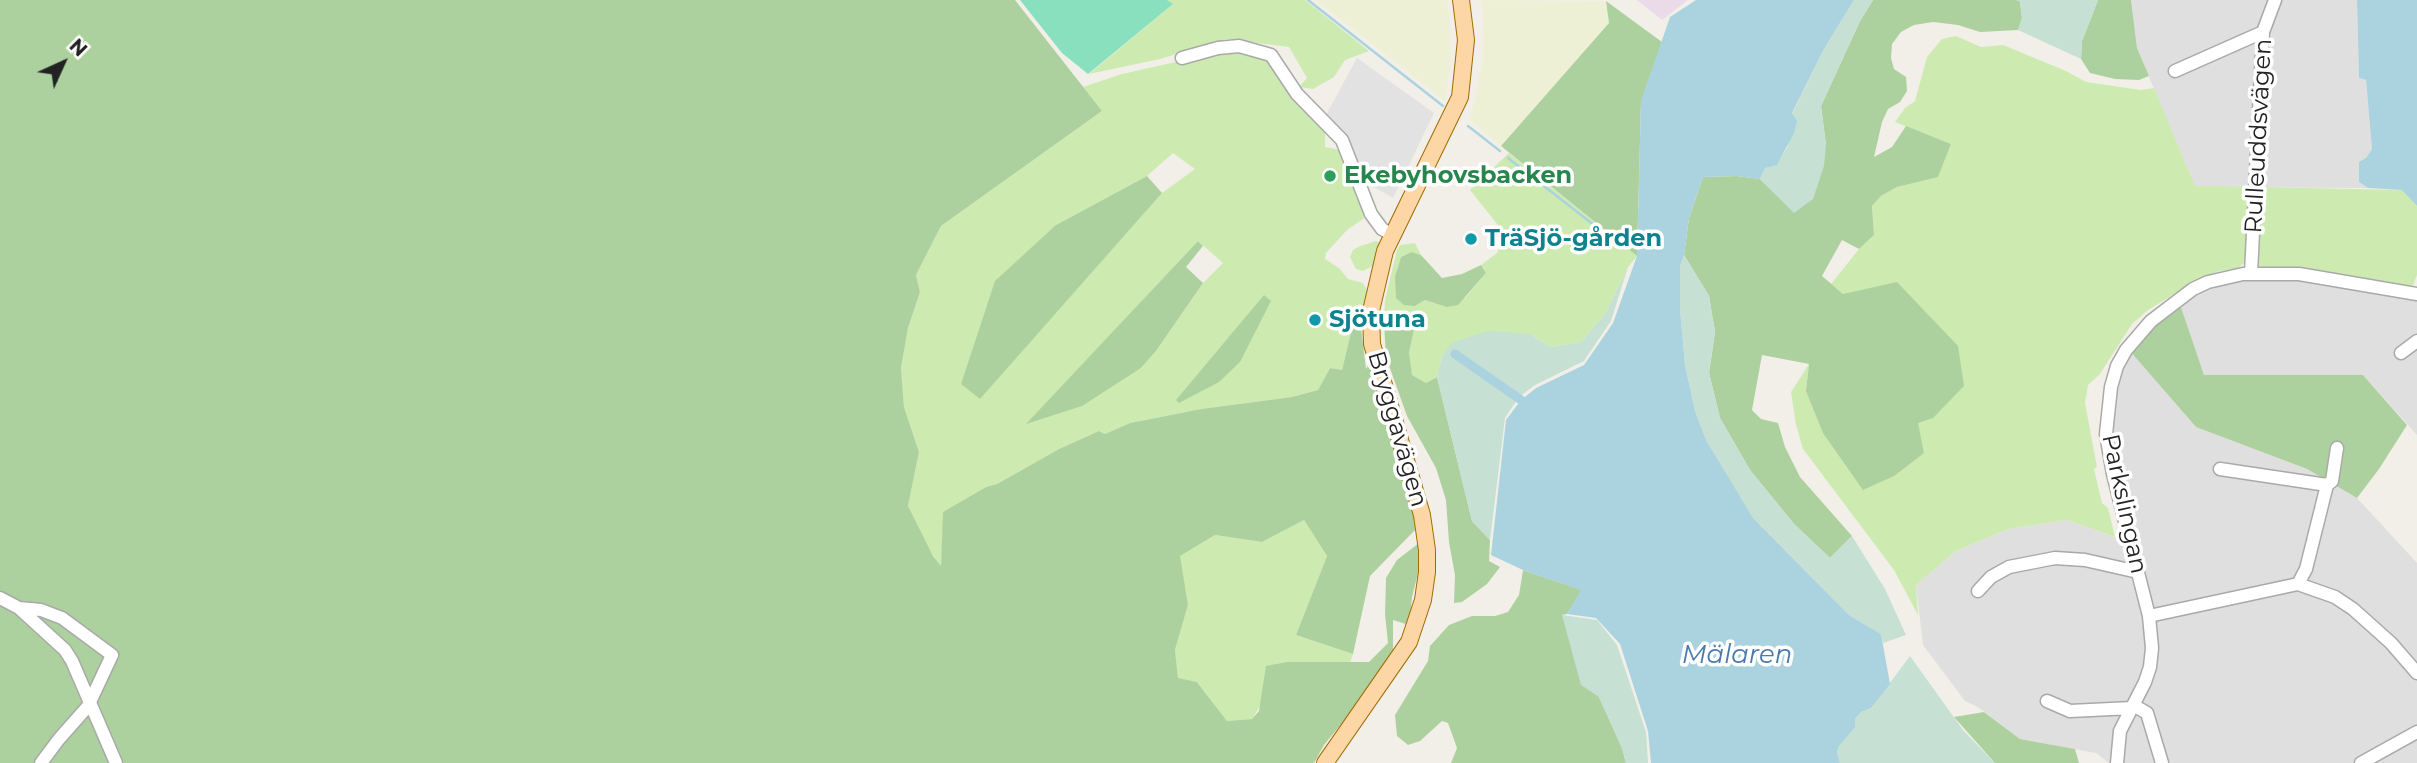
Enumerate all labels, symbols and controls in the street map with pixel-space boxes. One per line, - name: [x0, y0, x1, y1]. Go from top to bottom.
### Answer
- north arrow: [28, 28, 98, 98]
- text: N: [65, 34, 92, 61]
- street label: Rulleuddsvägen: [2240, 38, 2278, 234]
- place label: Ekebyhovsbacken: [1344, 162, 1572, 190]
- marker: Ekebyhovsbacken: [1322, 168, 1338, 184]
- place label: TräSjö-gården: [1485, 225, 1662, 253]
- marker: TräSjö-gården: [1463, 231, 1479, 247]
- place label: Sjötuna: [1329, 306, 1426, 334]
- marker: Sjötuna: [1307, 312, 1323, 328]
- street label: Bryggavägen: [1361, 348, 1433, 510]
- street label: Parkslingan: [2095, 432, 2153, 576]
- water label: Mälaren: [1682, 639, 1792, 671]

